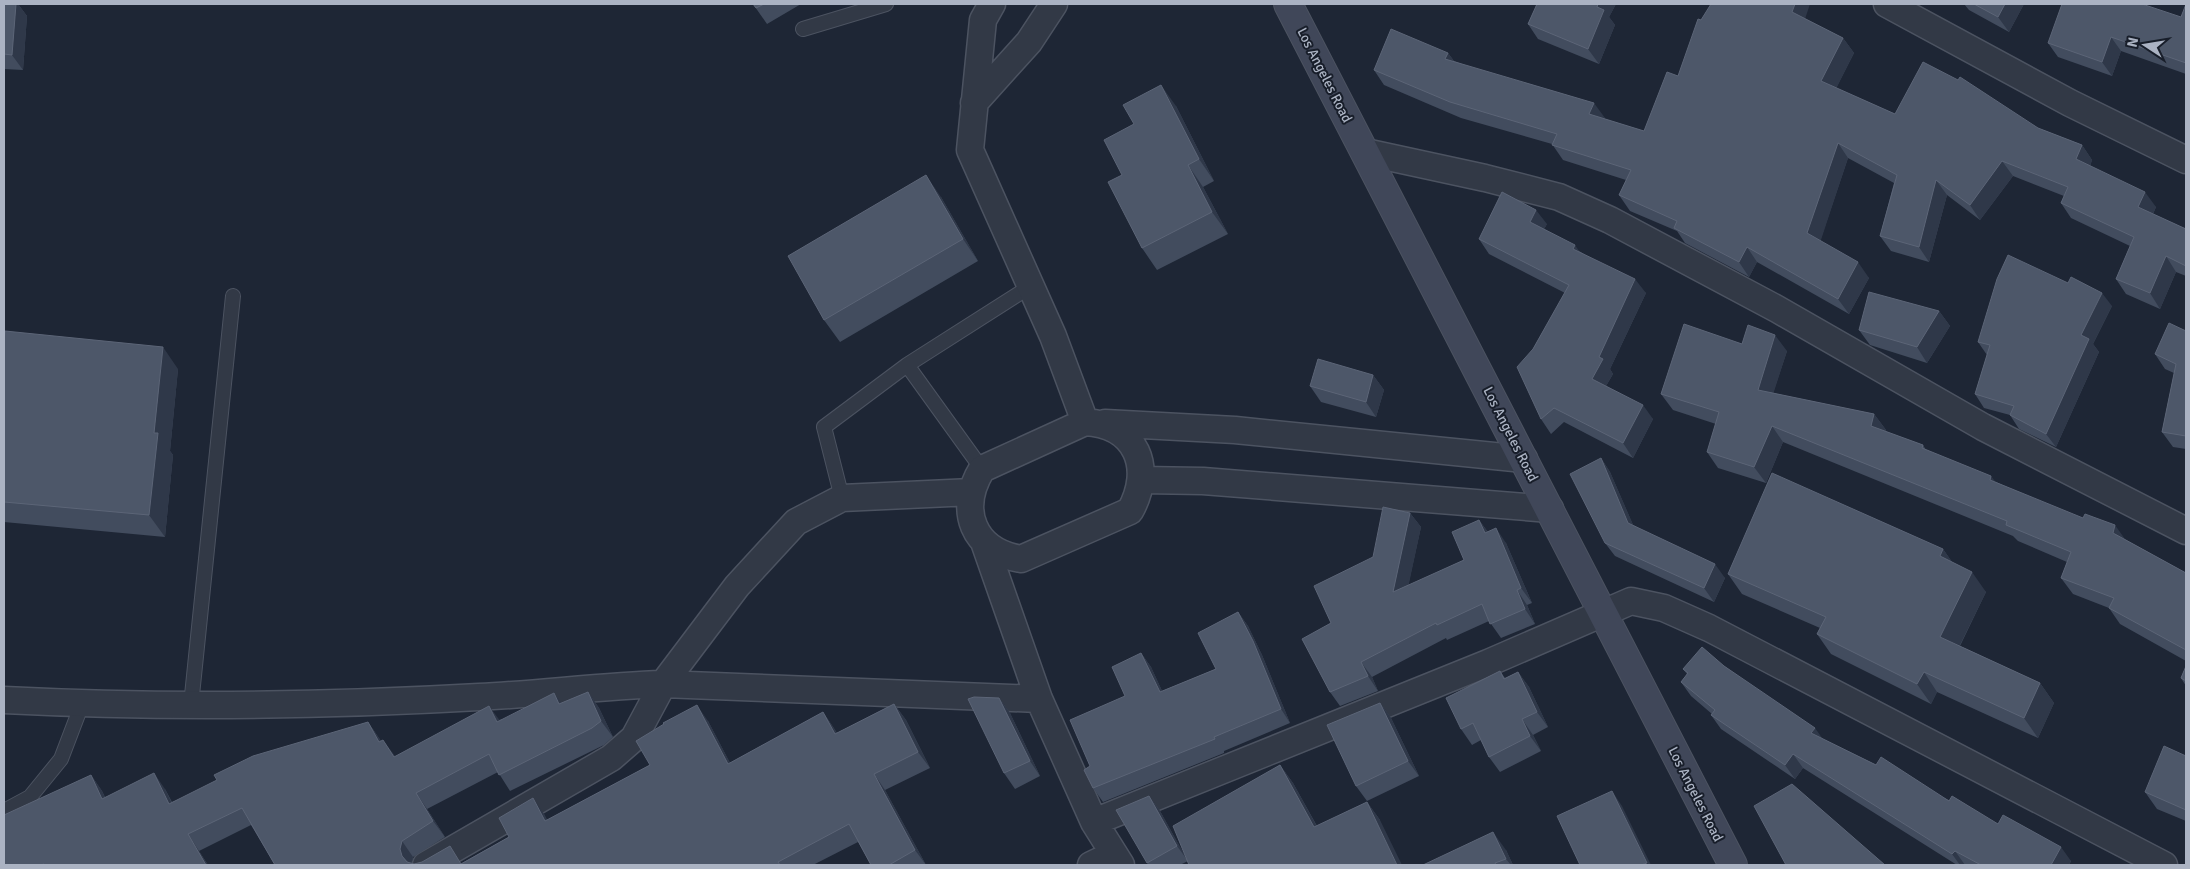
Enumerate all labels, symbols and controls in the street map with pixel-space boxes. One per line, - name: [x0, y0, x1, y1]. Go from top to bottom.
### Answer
- north arrow: [2120, 20, 2170, 70]
- street label: Los Angeles Road: [1293, 25, 1356, 126]
- text: N: [2123, 36, 2142, 49]
- street label: Los Angeles Road: [1479, 384, 1542, 485]
- street label: Los Angeles Road: [1664, 744, 1727, 845]

